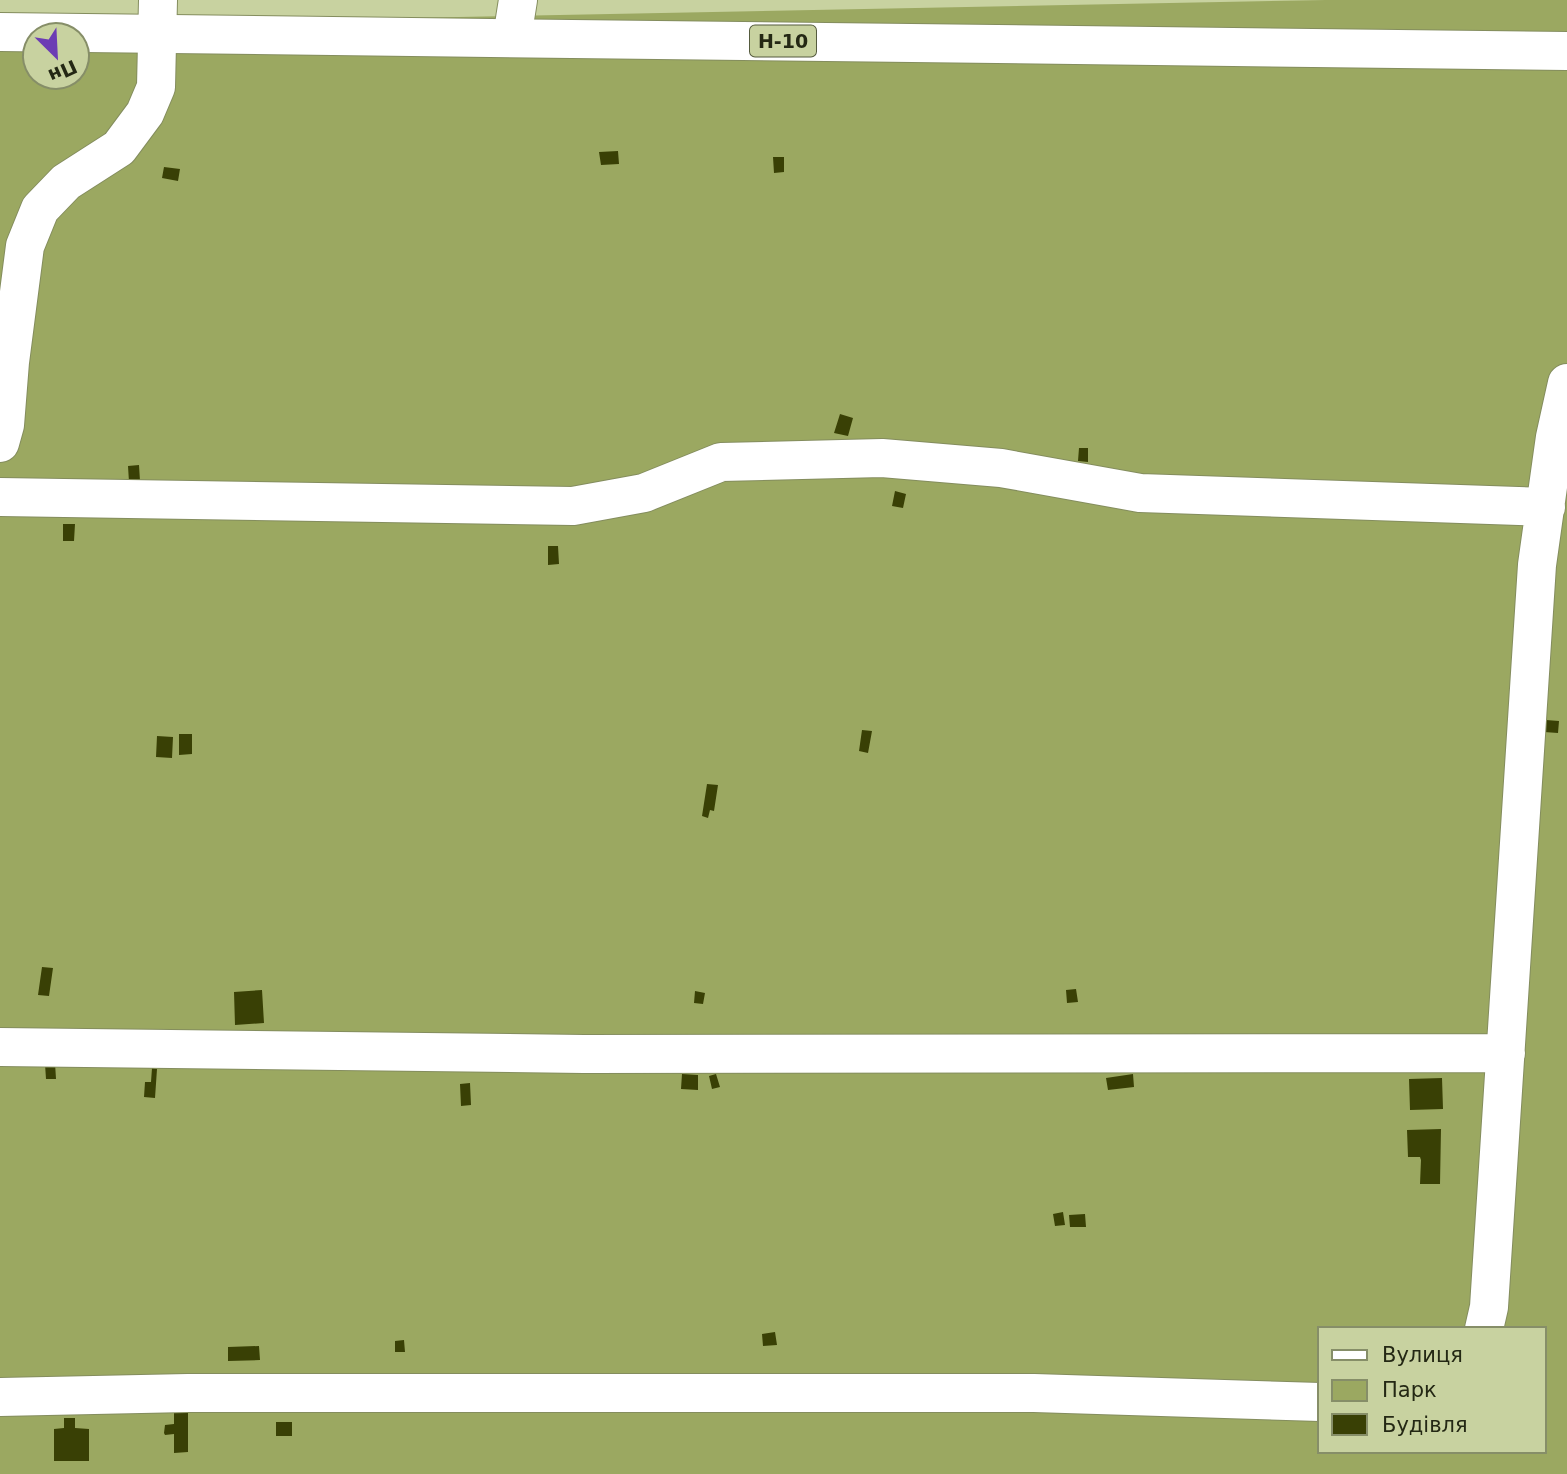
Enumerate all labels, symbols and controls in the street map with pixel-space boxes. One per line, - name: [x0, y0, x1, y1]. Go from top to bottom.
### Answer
- north arrow: [21, 21, 91, 91]
- road number: Н-10: [750, 25, 816, 56]
- text: Пн: [45, 56, 81, 87]
- legend: [1318, 1327, 1546, 1453]
- text: Вулиця: [1382, 1343, 1463, 1367]
- text: Парк: [1382, 1378, 1437, 1402]
- text: Будівля: [1382, 1413, 1468, 1437]

